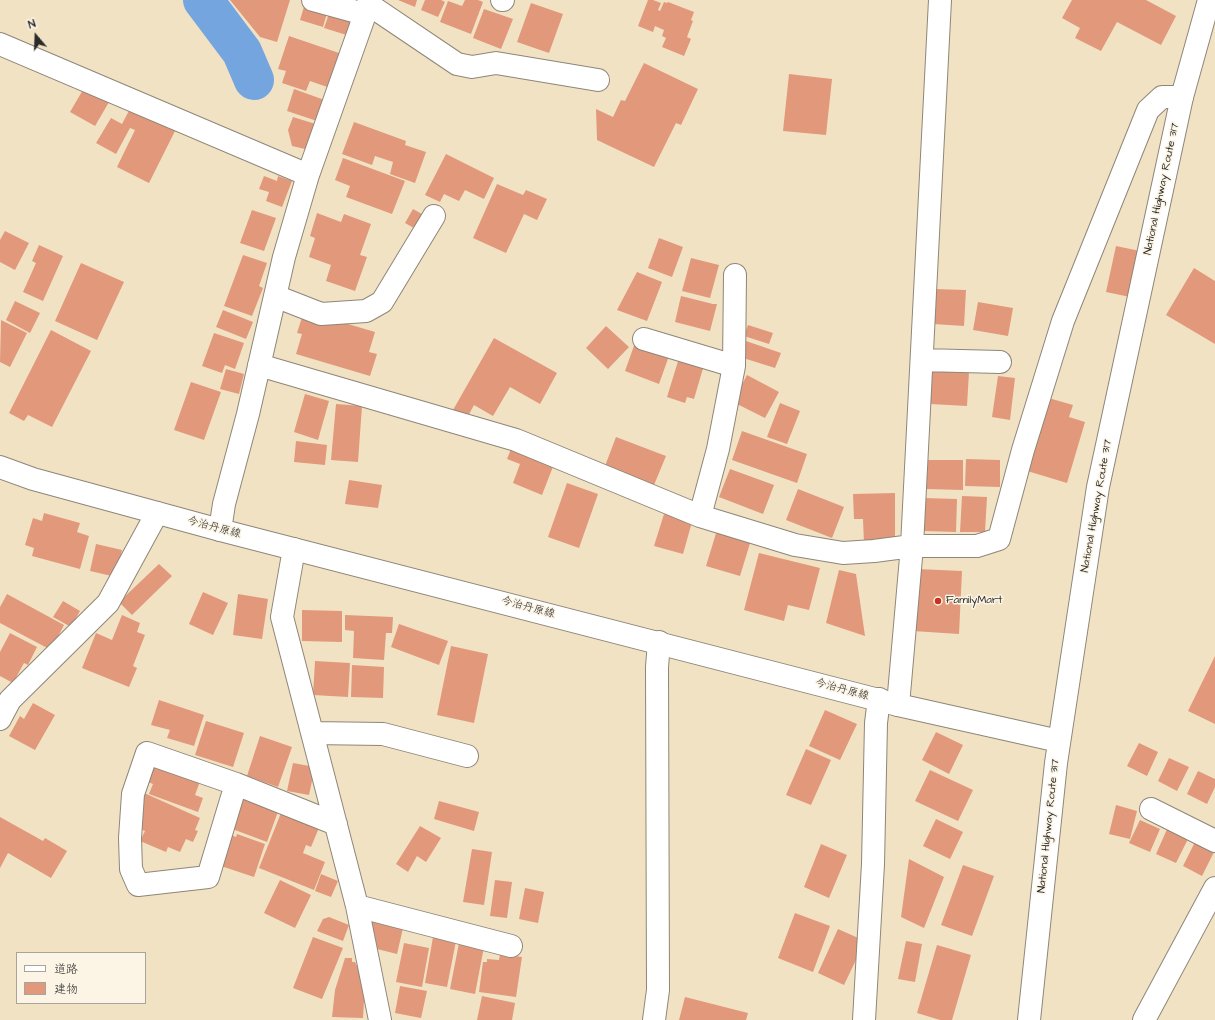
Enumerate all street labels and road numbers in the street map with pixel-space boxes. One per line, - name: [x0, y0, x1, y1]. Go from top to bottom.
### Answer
- street label: National Highway Route 317: [1142, 122, 1182, 256]
- street label: National Highway Route 317: [1079, 439, 1115, 573]
- street label: 今治丹原線: [186, 515, 242, 541]
- street label: 今治丹原線: [500, 595, 556, 621]
- street label: 今治丹原線: [814, 677, 870, 703]
- street label: National Highway Route 317: [1035, 758, 1063, 894]

